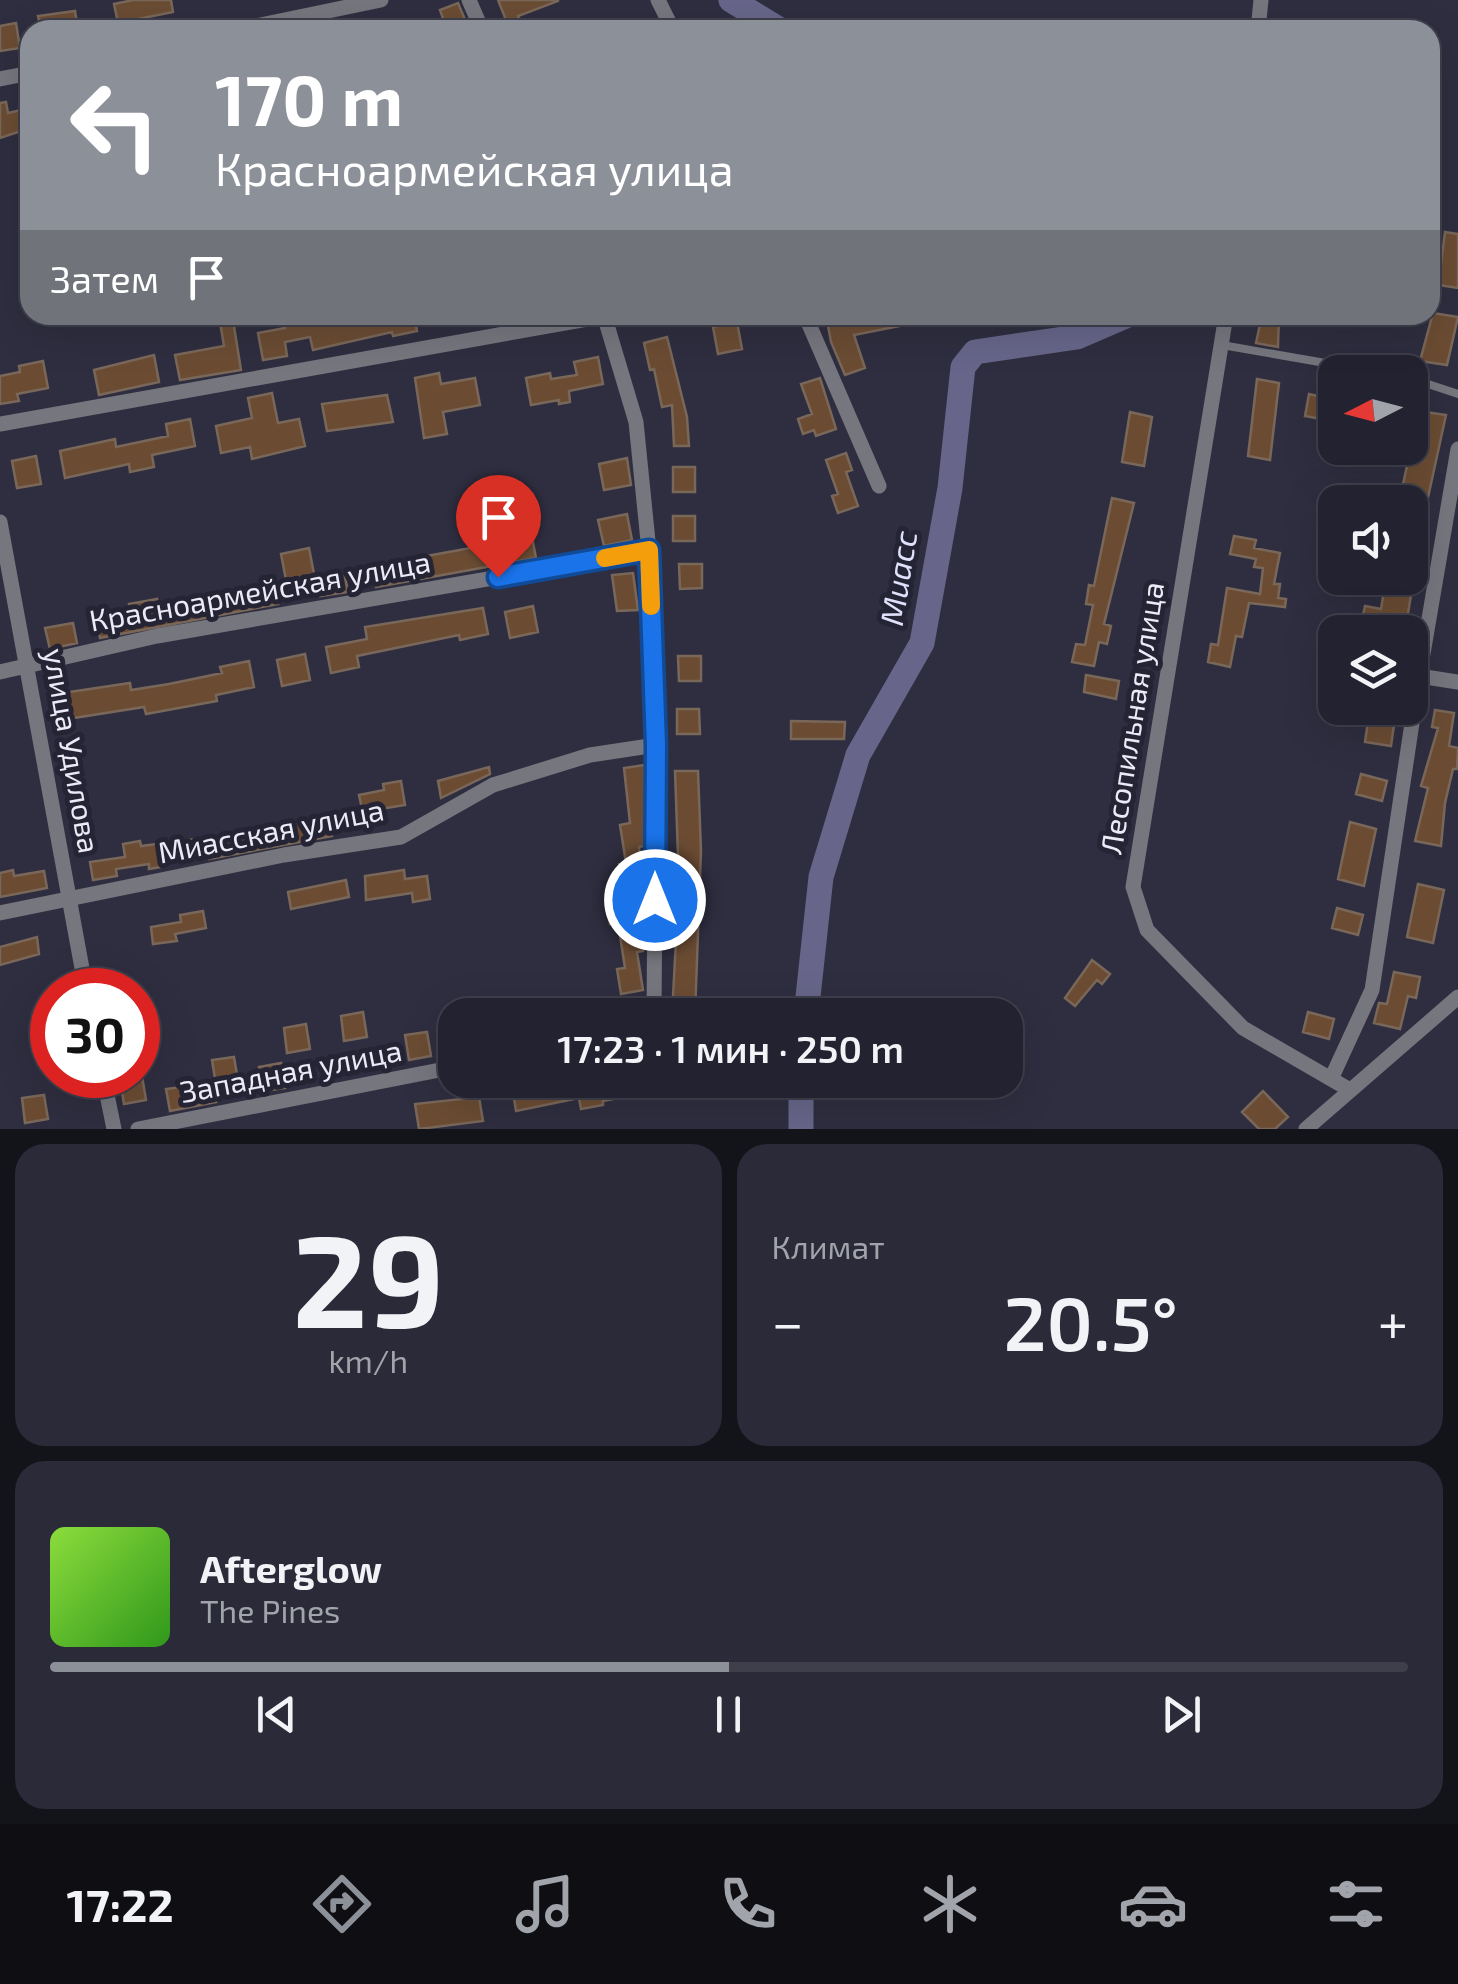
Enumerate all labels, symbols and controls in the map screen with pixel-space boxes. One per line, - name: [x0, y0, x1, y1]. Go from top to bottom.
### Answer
- text: 170 m: [215, 56, 403, 140]
- icon: left: [50, 60, 180, 190]
- text: Красноармейская улица: [215, 141, 734, 195]
- icon: arrive: [179, 250, 234, 305]
- text: Затем: [50, 255, 159, 301]
- north arrow: [1318, 355, 1428, 465]
- map controls: [1318, 355, 1428, 725]
- pin: [456, 475, 541, 578]
- button: sound: [1318, 485, 1428, 595]
- icon: arrive: [471, 490, 526, 545]
- water label: Миасс: [871, 527, 923, 628]
- street label: Красноармейская улица: [86, 542, 433, 639]
- street label: Лесопильная улица: [1092, 579, 1171, 857]
- button: layers: [1318, 615, 1428, 725]
- street label: улица Удилова: [36, 645, 109, 856]
- street label: Миасская улица: [155, 791, 387, 871]
- position arrow: [603, 848, 707, 952]
- speed limit sign: 30: [30, 968, 160, 1098]
- text: 17:23 · 1 мин · 250 m: [557, 1025, 904, 1071]
- street label: Западная улица: [177, 1031, 405, 1110]
- text: 29: [292, 1198, 444, 1354]
- text: Климат: [772, 1227, 885, 1265]
- text: 20.5°: [1003, 1276, 1178, 1366]
- text: −: [772, 1288, 804, 1354]
- text: +: [1378, 1288, 1408, 1354]
- text: km/h: [329, 1341, 408, 1379]
- text: Afterglow: [200, 1545, 382, 1591]
- text: The Pines: [200, 1591, 340, 1629]
- icon: previous: [249, 1687, 304, 1742]
- icon: pause: [701, 1687, 756, 1742]
- icon: next: [1154, 1687, 1209, 1742]
- icon: directions: [307, 1869, 377, 1939]
- icon: music: [510, 1869, 580, 1939]
- icon: phone: [713, 1869, 783, 1939]
- icon: climate: [915, 1869, 985, 1939]
- icon: car: [1118, 1869, 1188, 1939]
- icon: filters: [1321, 1869, 1391, 1939]
- text: 17:22: [66, 1877, 174, 1931]

